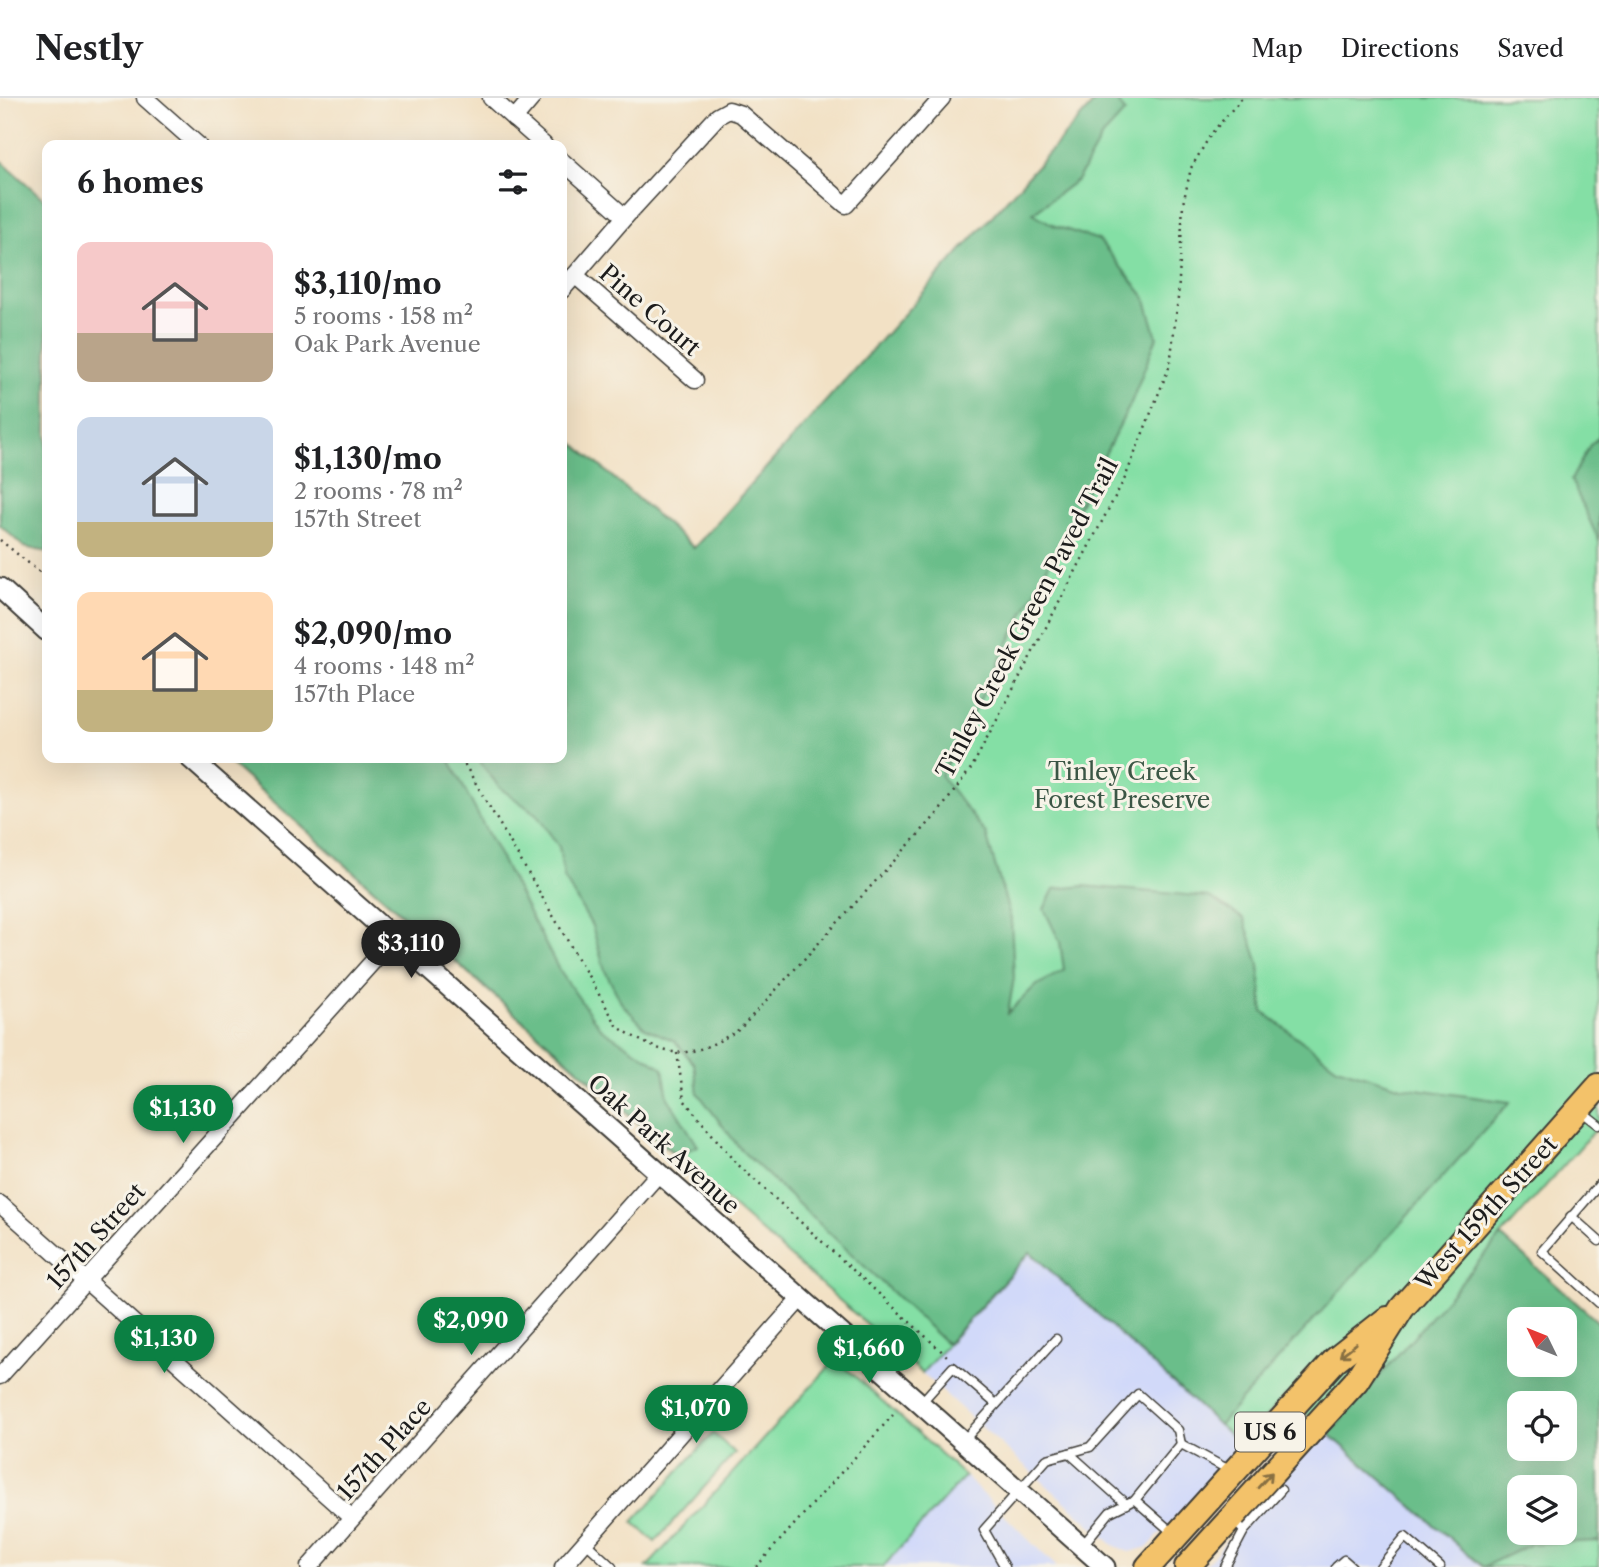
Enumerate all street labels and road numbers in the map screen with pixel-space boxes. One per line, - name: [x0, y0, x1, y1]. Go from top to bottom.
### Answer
- street label: Pine Court: [593, 258, 707, 362]
- street label: Tinley Creek Green Paved Trail: [930, 453, 1124, 783]
- street label: Oak Park Avenue: [582, 1068, 746, 1220]
- street label: West 159th Street: [1408, 1129, 1563, 1297]
- street label: 157th Street: [41, 1177, 152, 1295]
- street label: 157th Place: [331, 1392, 437, 1506]
- road number: US 6: [1235, 1413, 1305, 1452]

